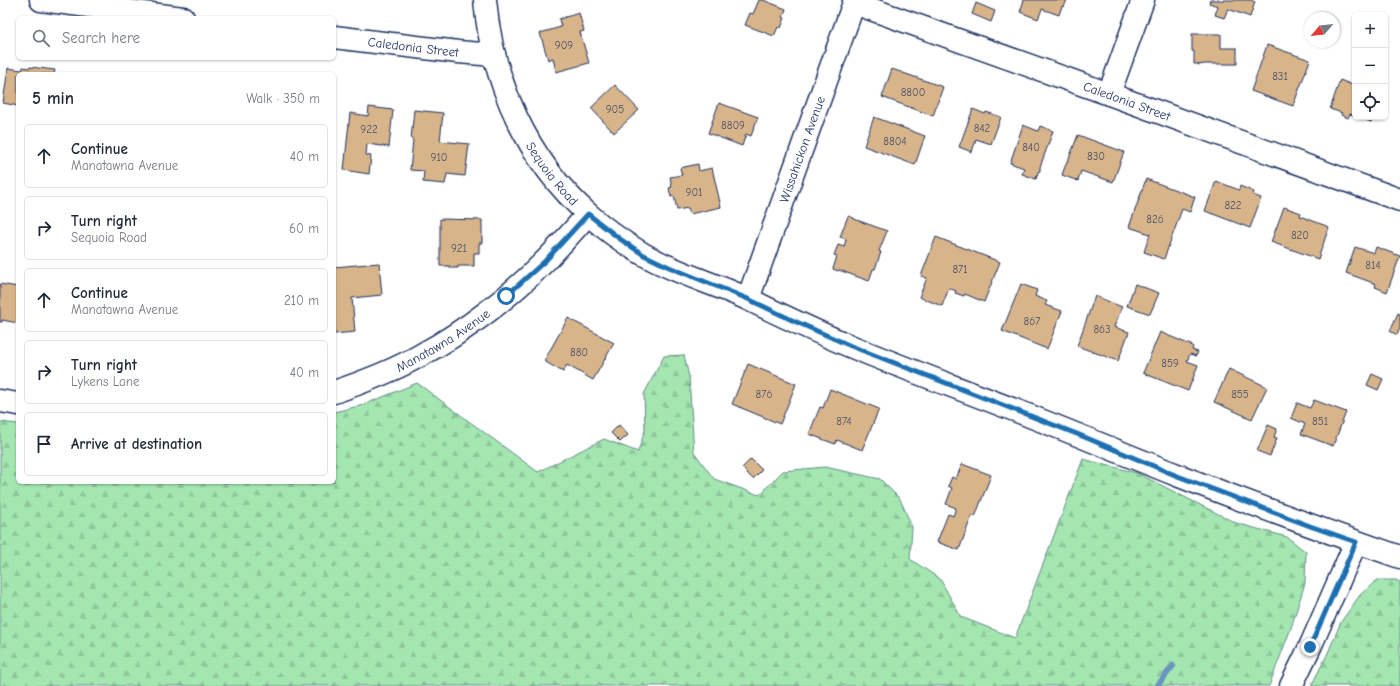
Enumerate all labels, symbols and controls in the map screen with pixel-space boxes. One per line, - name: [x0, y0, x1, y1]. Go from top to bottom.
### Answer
- north arrow: [1304, 12, 1340, 48]
- map controls: [1352, 12, 1388, 120]
- button: +: [1352, 12, 1388, 48]
- search box: [16, 16, 336, 60]
- icon: search: [30, 27, 52, 49]
- text: Search here: [62, 29, 140, 47]
- street label: Caledonia Street: [367, 34, 461, 60]
- house number: 909: [555, 39, 573, 52]
- button: −: [1352, 48, 1388, 84]
- house number: 831: [1272, 70, 1288, 83]
- street label: Caledonia Street: [1081, 78, 1174, 124]
- button: locate: [1352, 84, 1388, 120]
- house number: 8800: [901, 86, 925, 99]
- text: 5 min: [32, 89, 74, 108]
- text: Walk · 350 m: [246, 91, 320, 106]
- street label: Wissahickon Avenue: [776, 94, 828, 205]
- house number: 905: [606, 103, 624, 116]
- house number: 8809: [721, 119, 745, 132]
- house number: 842: [974, 122, 991, 135]
- house number: 922: [360, 123, 378, 136]
- house number: 8804: [883, 135, 907, 148]
- street label: Sequoia Road: [523, 139, 581, 209]
- text: Continue: [71, 140, 128, 158]
- house number: 840: [1022, 141, 1040, 154]
- icon: ahead: [33, 145, 55, 167]
- text: 40 m: [290, 149, 319, 164]
- house number: 830: [1087, 150, 1105, 163]
- house number: 910: [431, 151, 447, 164]
- text: Manatawna Avenue: [71, 158, 178, 173]
- house number: 901: [686, 186, 702, 199]
- house number: 822: [1224, 199, 1242, 212]
- text: Turn right: [71, 212, 137, 230]
- house number: 826: [1146, 213, 1164, 226]
- icon: right: [33, 217, 55, 239]
- text: 60 m: [289, 221, 319, 236]
- house number: 820: [1291, 229, 1309, 242]
- text: Sequoia Road: [71, 230, 147, 245]
- house number: 921: [451, 242, 467, 255]
- house number: 814: [1365, 259, 1381, 272]
- house number: 871: [952, 263, 968, 276]
- text: Continue: [71, 284, 128, 302]
- route start: [497, 287, 515, 305]
- icon: ahead: [33, 289, 55, 311]
- text: 210 m: [284, 293, 319, 308]
- text: Manatawna Avenue: [71, 302, 178, 317]
- street label: Manatawna Avenue: [394, 305, 493, 375]
- house number: 867: [1024, 315, 1040, 328]
- house number: 863: [1093, 323, 1111, 336]
- house number: 880: [570, 346, 588, 359]
- text: Turn right: [71, 356, 137, 374]
- house number: 859: [1161, 357, 1179, 370]
- icon: right: [33, 361, 55, 383]
- text: 40 m: [290, 365, 319, 380]
- text: Lykens Lane: [71, 374, 139, 389]
- house number: 876: [756, 388, 772, 401]
- house number: 855: [1231, 388, 1249, 401]
- house number: 874: [836, 415, 852, 428]
- house number: 851: [1312, 415, 1328, 428]
- icon: arrive: [33, 433, 55, 455]
- text: Arrive at destination: [71, 435, 202, 453]
- route end: [1301, 638, 1319, 656]

